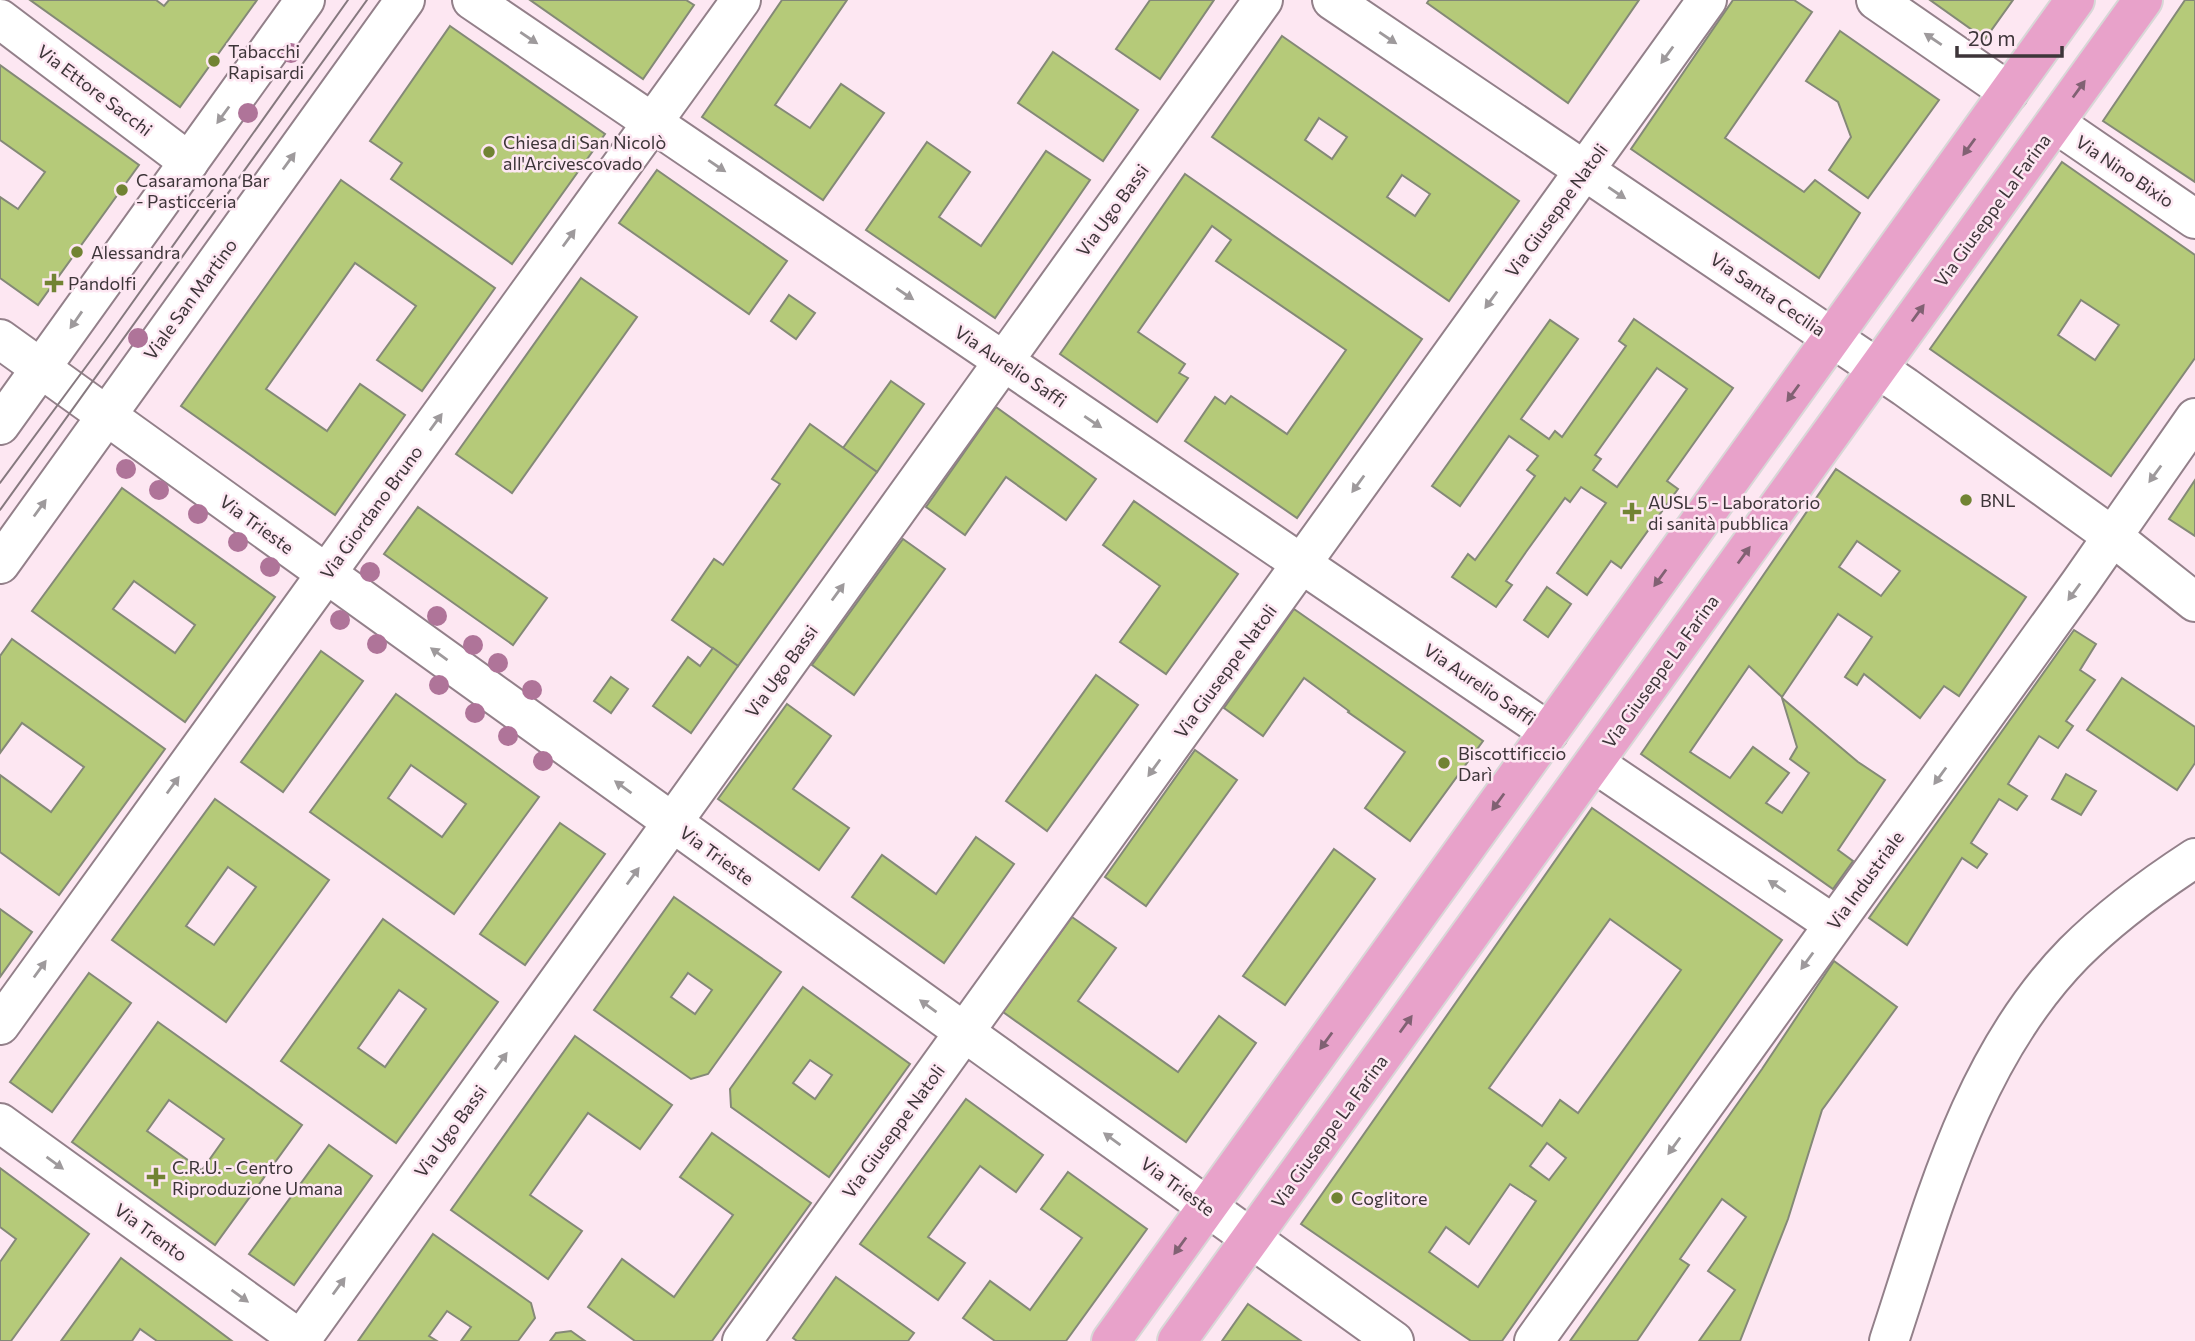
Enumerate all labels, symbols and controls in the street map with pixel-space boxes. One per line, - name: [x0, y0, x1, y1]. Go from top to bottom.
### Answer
- scale bar: [1957, 14, 2062, 58]
- text: 20 m: [1968, 25, 2016, 50]
- one-way arrow: [519, 31, 538, 44]
- one-way arrow: [1379, 31, 1397, 45]
- one-way arrow: [1924, 32, 1942, 46]
- street label: Via Ettore Sacchi: [33, 40, 157, 140]
- place label: Tabacchi Rapisardi: [228, 40, 304, 83]
- one-way arrow: [1660, 46, 1674, 64]
- marker: Tabacchi Rapisardi: [206, 53, 222, 69]
- one-way arrow: [2072, 79, 2086, 98]
- one-way arrow: [216, 106, 230, 124]
- street label: Via Giuseppe La Farina: [1929, 129, 2055, 291]
- street label: Via Nino Bixio: [2072, 130, 2178, 212]
- place label: Chiesa di San Nicolò all'Arcivescovado: [503, 131, 666, 174]
- one-way arrow: [1962, 138, 1976, 156]
- street label: Via Giuseppe Natoli: [1500, 139, 1612, 281]
- marker: Chiesa di San Nicolò all'Arcivescovado: [481, 144, 497, 160]
- one-way arrow: [282, 152, 296, 170]
- one-way arrow: [708, 159, 726, 173]
- street label: Via Ugo Bassi: [1071, 160, 1153, 260]
- place label: Casaramona Bar - Pasticceria: [136, 169, 270, 212]
- marker: Casaramona Bar - Pasticceria: [114, 182, 130, 198]
- one-way arrow: [1608, 186, 1627, 199]
- one-way arrow: [562, 229, 576, 247]
- street label: Viale San Martino: [139, 234, 241, 364]
- place label: Alessandra: [91, 241, 180, 263]
- marker: Alessandra: [69, 244, 85, 260]
- street label: Via Santa Cecilia: [1706, 247, 1830, 341]
- place label: Pandolfi: [68, 272, 136, 294]
- marker: Pandolfi: [46, 275, 62, 291]
- one-way arrow: [896, 287, 914, 301]
- one-way arrow: [1484, 291, 1498, 309]
- one-way arrow: [1911, 304, 1925, 322]
- one-way arrow: [69, 311, 83, 329]
- street label: Via Aurelio Saffi: [951, 320, 1071, 412]
- one-way arrow: [1786, 384, 1800, 402]
- one-way arrow: [429, 413, 443, 431]
- one-way arrow: [1084, 415, 1102, 429]
- street label: Via Giordano Bruno: [315, 441, 427, 583]
- one-way arrow: [2148, 464, 2162, 483]
- one-way arrow: [1352, 475, 1366, 493]
- place label: BNL: [1980, 489, 2016, 511]
- street label: Via Trieste: [216, 490, 298, 558]
- place label: AUSL 5 - Laboratorio di sanità pubblica: [1648, 491, 1820, 534]
- marker: BNL: [1958, 492, 1974, 508]
- one-way arrow: [33, 499, 47, 517]
- marker: AUSL 5 - Laboratorio di sanità pubblica: [1622, 502, 1642, 522]
- one-way arrow: [1737, 546, 1751, 564]
- one-way arrow: [1653, 569, 1667, 587]
- one-way arrow: [831, 583, 845, 601]
- one-way arrow: [2067, 583, 2081, 601]
- street label: Via Giuseppe La Farina: [1597, 590, 1723, 752]
- street label: Via Giuseppe Natoli: [1169, 600, 1281, 742]
- street label: Via Ugo Bassi: [740, 621, 822, 721]
- street label: Via Aurelio Saffi: [1420, 638, 1540, 730]
- one-way arrow: [430, 648, 448, 662]
- place label: Biscottificcio Darì: [1458, 742, 1566, 785]
- marker: Biscottificcio Darì: [1436, 755, 1452, 771]
- one-way arrow: [1147, 759, 1161, 778]
- one-way arrow: [1933, 767, 1947, 785]
- one-way arrow: [166, 776, 180, 794]
- one-way arrow: [614, 780, 632, 794]
- one-way arrow: [1491, 793, 1505, 811]
- street label: Via Trieste: [676, 821, 758, 889]
- street label: Via Industriale: [1822, 826, 1908, 934]
- one-way arrow: [626, 867, 640, 885]
- one-way arrow: [1767, 880, 1786, 893]
- one-way arrow: [1800, 952, 1814, 970]
- one-way arrow: [33, 960, 47, 978]
- one-way arrow: [918, 999, 937, 1013]
- one-way arrow: [1399, 1015, 1413, 1033]
- one-way arrow: [1320, 1032, 1334, 1050]
- street label: Via Giuseppe La Farina: [1266, 1050, 1392, 1212]
- one-way arrow: [494, 1052, 508, 1070]
- street label: Via Giuseppe Natoli: [837, 1060, 949, 1202]
- street label: Via Ugo Bassi: [409, 1081, 491, 1181]
- one-way arrow: [1103, 1132, 1121, 1146]
- one-way arrow: [1668, 1137, 1682, 1155]
- street label: Via Trieste: [1137, 1152, 1219, 1220]
- one-way arrow: [46, 1156, 64, 1170]
- place label: C.R.U. - Centro Riproduzione Umana: [172, 1156, 343, 1199]
- marker: C.R.U. - Centro Riproduzione Umana: [146, 1167, 166, 1187]
- place label: Coglitore: [1351, 1187, 1427, 1209]
- marker: Coglitore: [1329, 1190, 1345, 1206]
- street label: Via Trento: [110, 1198, 192, 1266]
- one-way arrow: [1173, 1237, 1187, 1255]
- one-way arrow: [332, 1277, 346, 1295]
- one-way arrow: [231, 1289, 249, 1303]

